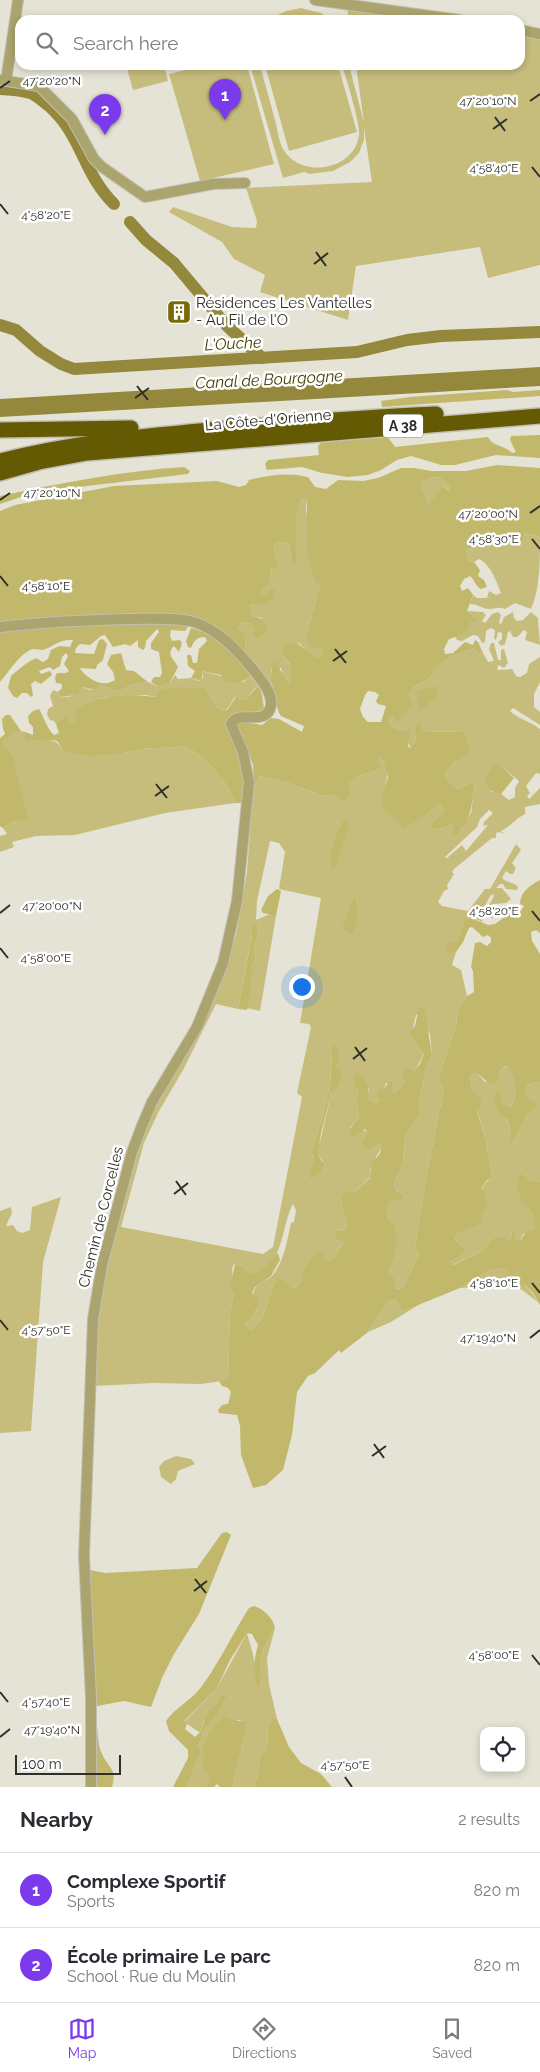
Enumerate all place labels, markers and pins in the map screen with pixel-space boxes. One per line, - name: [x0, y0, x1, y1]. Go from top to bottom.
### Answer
- pin: 1: [209, 79, 241, 120]
- pin: 2: [89, 94, 121, 135]
- place label: Résidences Les Vantelles - Au Fil de l'O: [196, 294, 372, 329]
- building icon: Résidences Les Vantelles - Au Fil de l'O: [166, 299, 192, 325]

